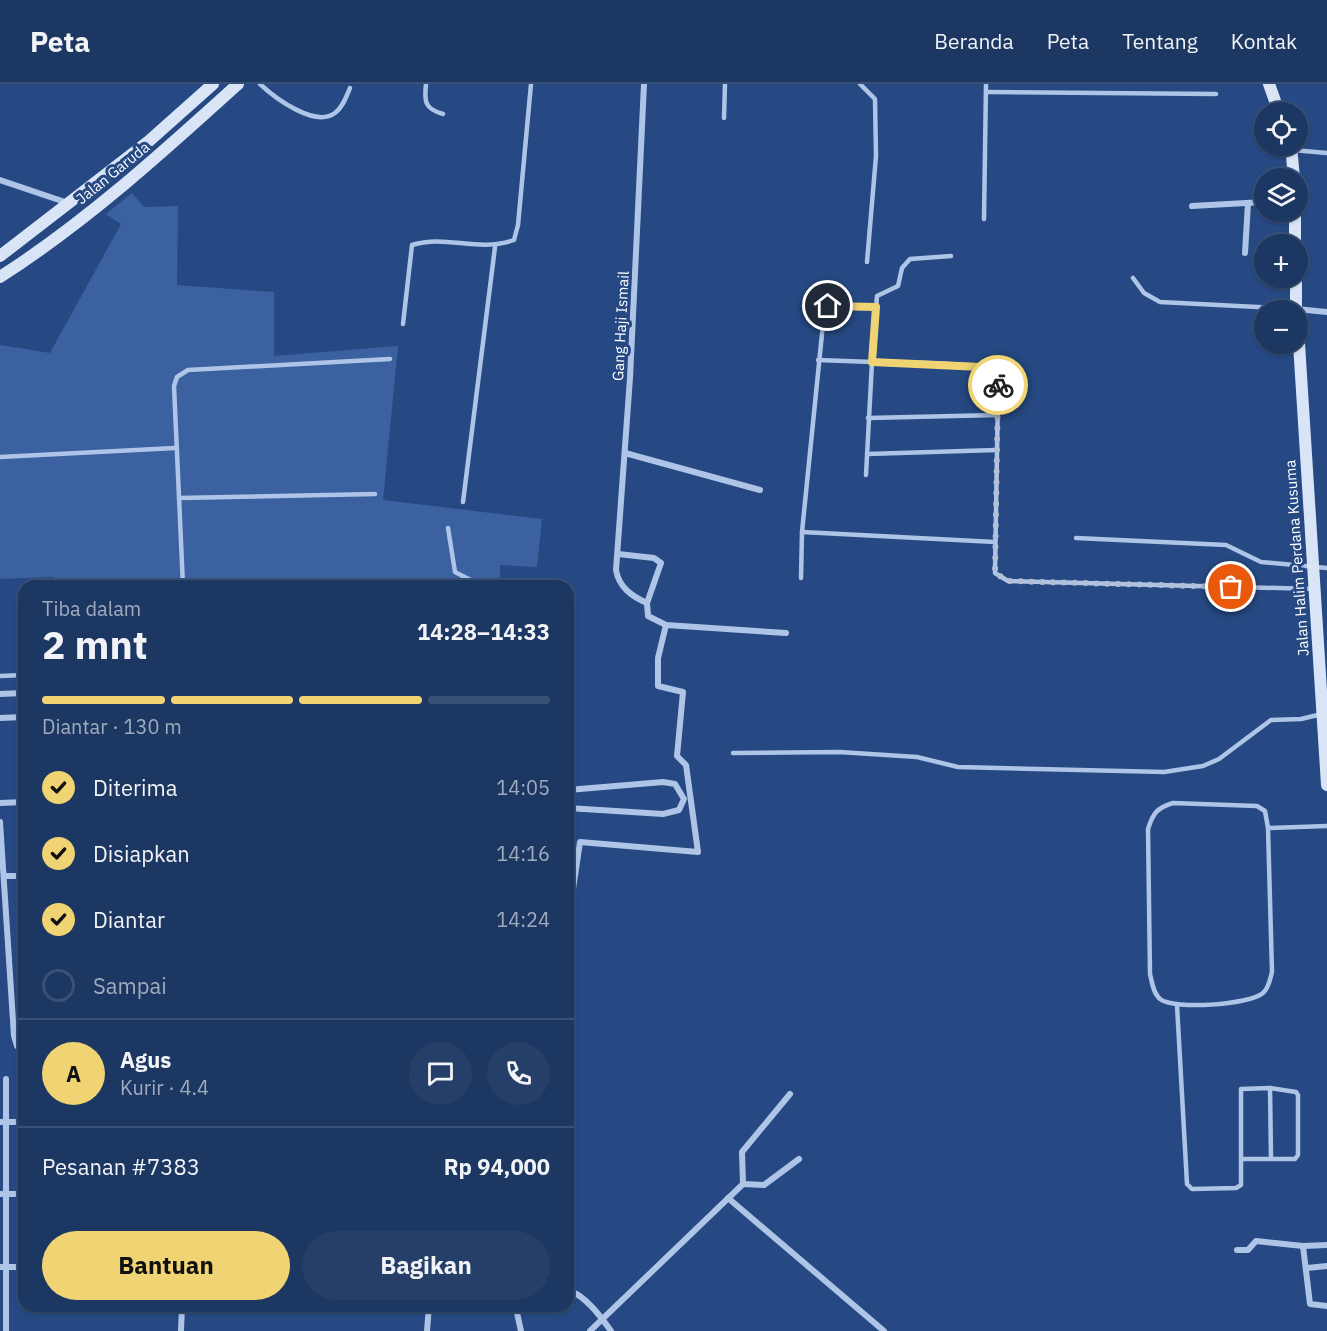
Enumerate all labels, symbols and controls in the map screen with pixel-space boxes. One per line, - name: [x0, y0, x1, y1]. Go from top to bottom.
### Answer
- text: Peta: [30, 23, 90, 60]
- text: Beranda: [934, 27, 1014, 55]
- text: Peta: [1047, 27, 1089, 55]
- text: Tentang: [1122, 27, 1198, 55]
- text: Kontak: [1231, 27, 1297, 55]
- map controls: [1254, 102, 1308, 354]
- button: locate: [1254, 102, 1308, 156]
- street label: Jalan Garuda: [72, 137, 153, 208]
- button: layers: [1254, 168, 1308, 222]
- button: +: [1254, 234, 1308, 288]
- street label: Gang Haji Ismail: [608, 270, 633, 382]
- pin: [802, 280, 853, 331]
- icon: home: [811, 289, 844, 322]
- button: −: [1254, 300, 1308, 354]
- courier: [968, 355, 1028, 415]
- icon: bike: [982, 369, 1015, 402]
- street label: Jalan Halim Perdana Kusuma: [1280, 459, 1313, 657]
- pin: [1205, 561, 1256, 612]
- icon: bag: [1214, 570, 1247, 603]
- text: Tiba dalam: [42, 595, 141, 622]
- text: 14:28–14:33: [417, 617, 550, 646]
- text: 2 mnt: [42, 619, 148, 670]
- text: Diantar · 130 m: [42, 713, 182, 740]
- icon: check: [42, 771, 75, 804]
- text: Diterima: [93, 773, 178, 802]
- text: 14:05: [496, 774, 550, 801]
- icon: check: [42, 837, 75, 870]
- text: Disiapkan: [93, 839, 190, 868]
- text: 14:16: [496, 840, 550, 867]
- icon: check: [42, 903, 75, 936]
- text: Diantar: [93, 905, 165, 934]
- text: 14:24: [496, 906, 550, 933]
- text: Sampai: [93, 971, 167, 1000]
- button: chat: [409, 1042, 472, 1105]
- button: phone: [487, 1042, 550, 1105]
- text: Agus: [120, 1045, 171, 1074]
- text: A: [66, 1059, 81, 1088]
- text: Kurir · 4.4: [120, 1074, 209, 1101]
- text: Pesanan #7383: [42, 1152, 200, 1181]
- text: Rp 94,000: [444, 1152, 550, 1181]
- button: Bantuan: [42, 1231, 290, 1300]
- button: Bagikan: [302, 1231, 550, 1300]

